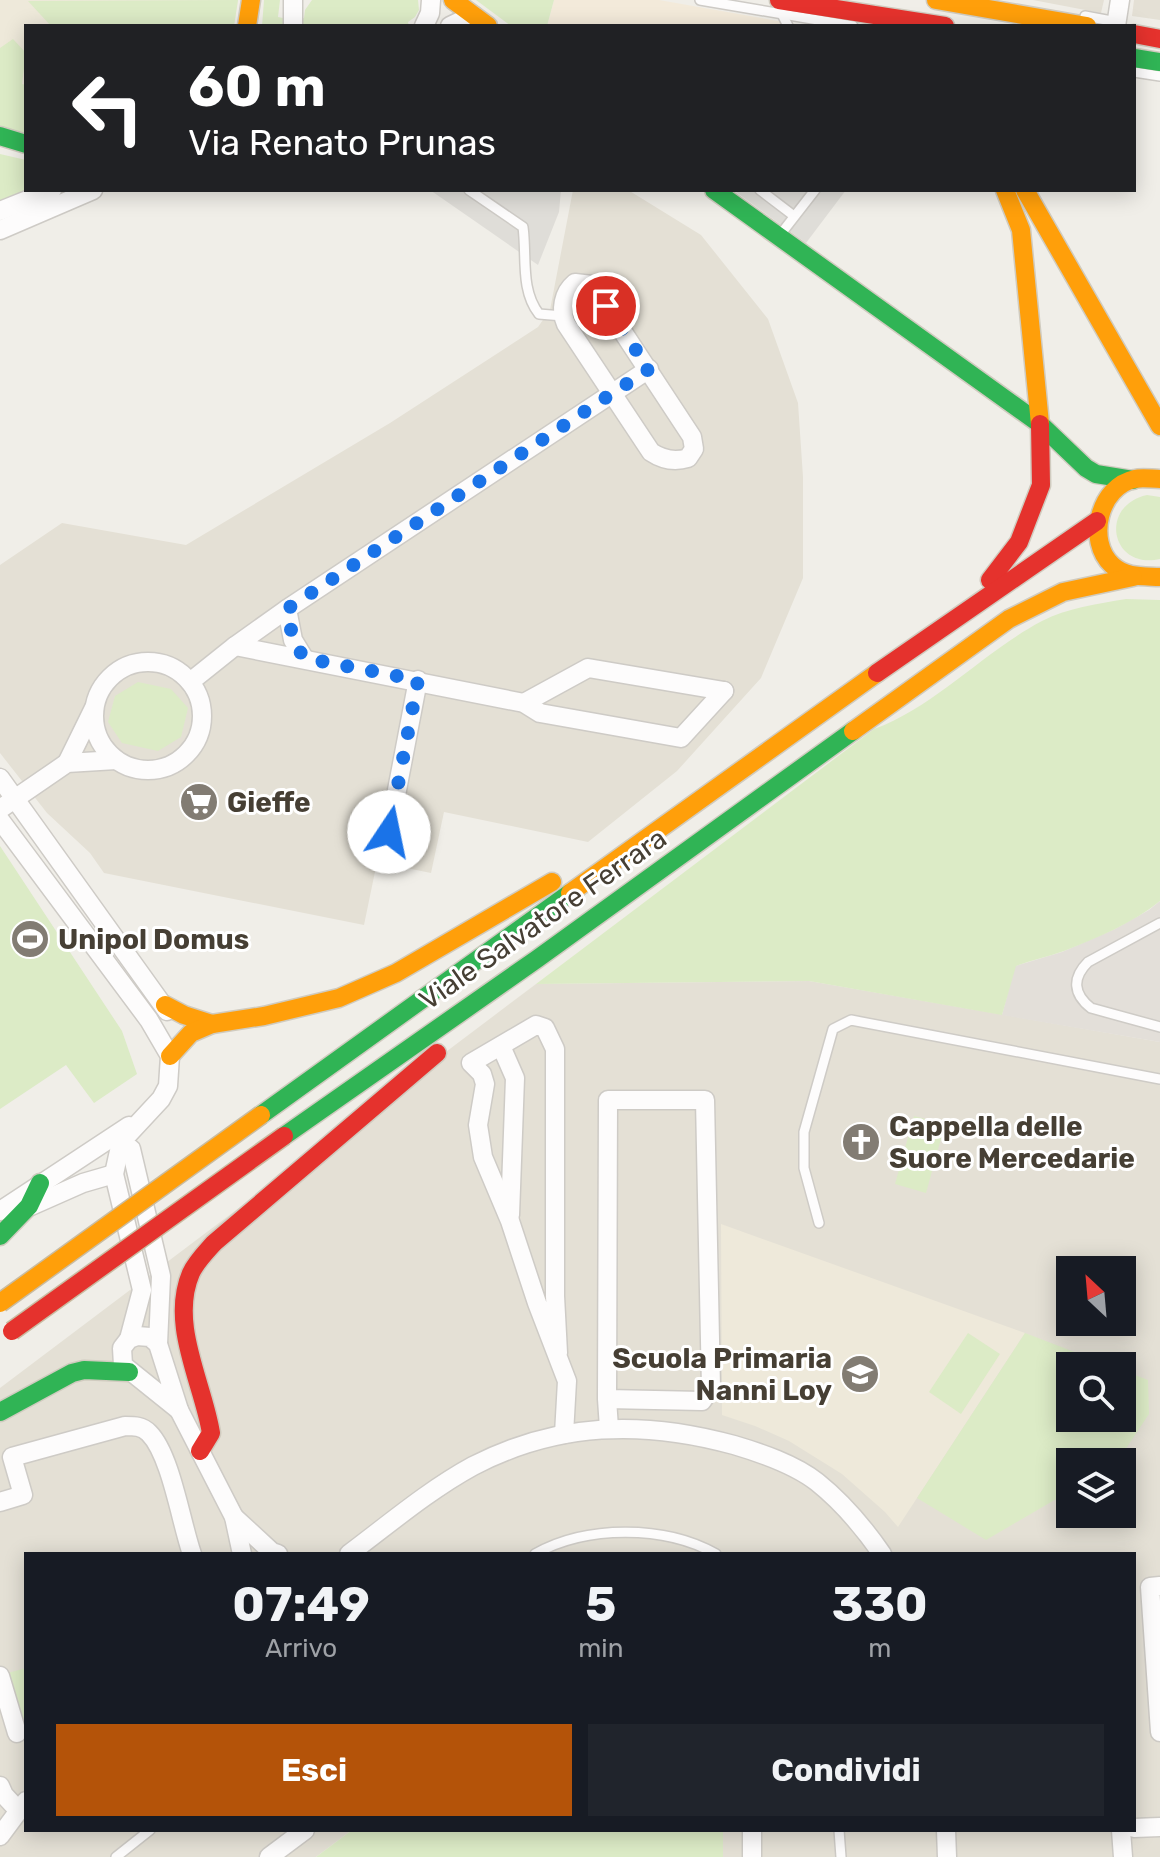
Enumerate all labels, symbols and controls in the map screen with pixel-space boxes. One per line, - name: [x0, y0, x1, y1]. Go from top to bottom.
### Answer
- text: 60 m: [188, 54, 326, 120]
- icon: left: [56, 56, 160, 160]
- text: Via Renato Prunas: [188, 121, 496, 164]
- pin: [572, 272, 640, 340]
- icon: arrive: [584, 284, 628, 328]
- supermarket icon: Gieffe: [178, 781, 220, 823]
- place label: Gieffe: [227, 786, 311, 819]
- position arrow: [347, 790, 431, 874]
- street label: Viale Salvatore Ferrara: [413, 821, 673, 1017]
- sports icon: Unipol Domus: [9, 918, 51, 960]
- place label: Unipol Domus: [58, 923, 249, 956]
- place label: Cappella delle Suore Mercedarie: [889, 1110, 1135, 1175]
- church icon: Cappella delle Suore Mercedarie: [840, 1121, 882, 1163]
- north arrow: [1056, 1256, 1136, 1336]
- map controls: [1056, 1256, 1136, 1528]
- place label: Scuola Primaria Nanni Loy: [612, 1342, 832, 1407]
- button: search: [1056, 1352, 1136, 1432]
- school or university icon: Scuola Primaria Nanni Loy: [839, 1353, 881, 1395]
- button: layers: [1056, 1448, 1136, 1528]
- text: 07:49: [232, 1576, 370, 1633]
- text: 5: [585, 1576, 616, 1633]
- text: 330: [832, 1576, 928, 1633]
- text: Arrivo: [265, 1633, 337, 1664]
- text: min: [578, 1633, 623, 1664]
- text: m: [868, 1633, 891, 1664]
- button: Esci: [56, 1724, 572, 1816]
- button: Condividi: [588, 1724, 1104, 1816]

